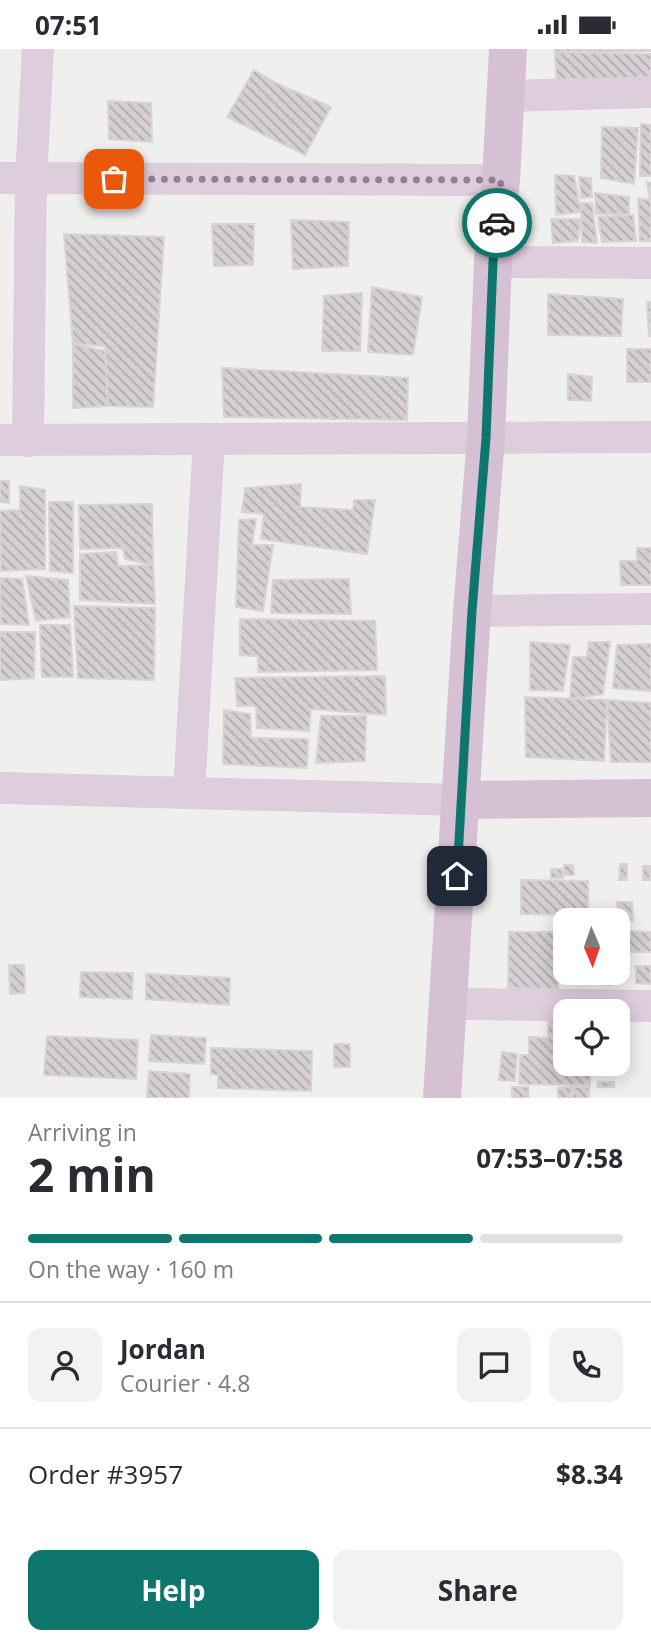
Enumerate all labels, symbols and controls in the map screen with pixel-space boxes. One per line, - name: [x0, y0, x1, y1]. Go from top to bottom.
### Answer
- text: 07:51: [35, 7, 102, 43]
- pin: [84, 149, 144, 209]
- icon: bag: [95, 160, 133, 198]
- courier: [462, 188, 532, 258]
- icon: car: [478, 204, 516, 242]
- pin: [427, 846, 487, 906]
- icon: home: [438, 857, 476, 895]
- north arrow: [553, 908, 630, 985]
- map controls: [553, 908, 630, 1076]
- button: locate: [553, 999, 630, 1076]
- text: Arriving in: [28, 1116, 137, 1148]
- text: 07:53–07:58: [476, 1140, 623, 1176]
- text: 2 min: [28, 1143, 156, 1205]
- text: On the way · 160 m: [28, 1253, 234, 1285]
- button: person: [28, 1328, 102, 1402]
- button: chat: [457, 1328, 531, 1402]
- button: phone: [549, 1328, 623, 1402]
- text: Jordan: [120, 1331, 206, 1367]
- text: Courier · 4.8: [120, 1367, 250, 1399]
- text: Order #3957: [28, 1456, 183, 1492]
- text: $8.34: [556, 1456, 623, 1492]
- button: Help: [28, 1550, 319, 1630]
- button: Share: [333, 1550, 623, 1630]

